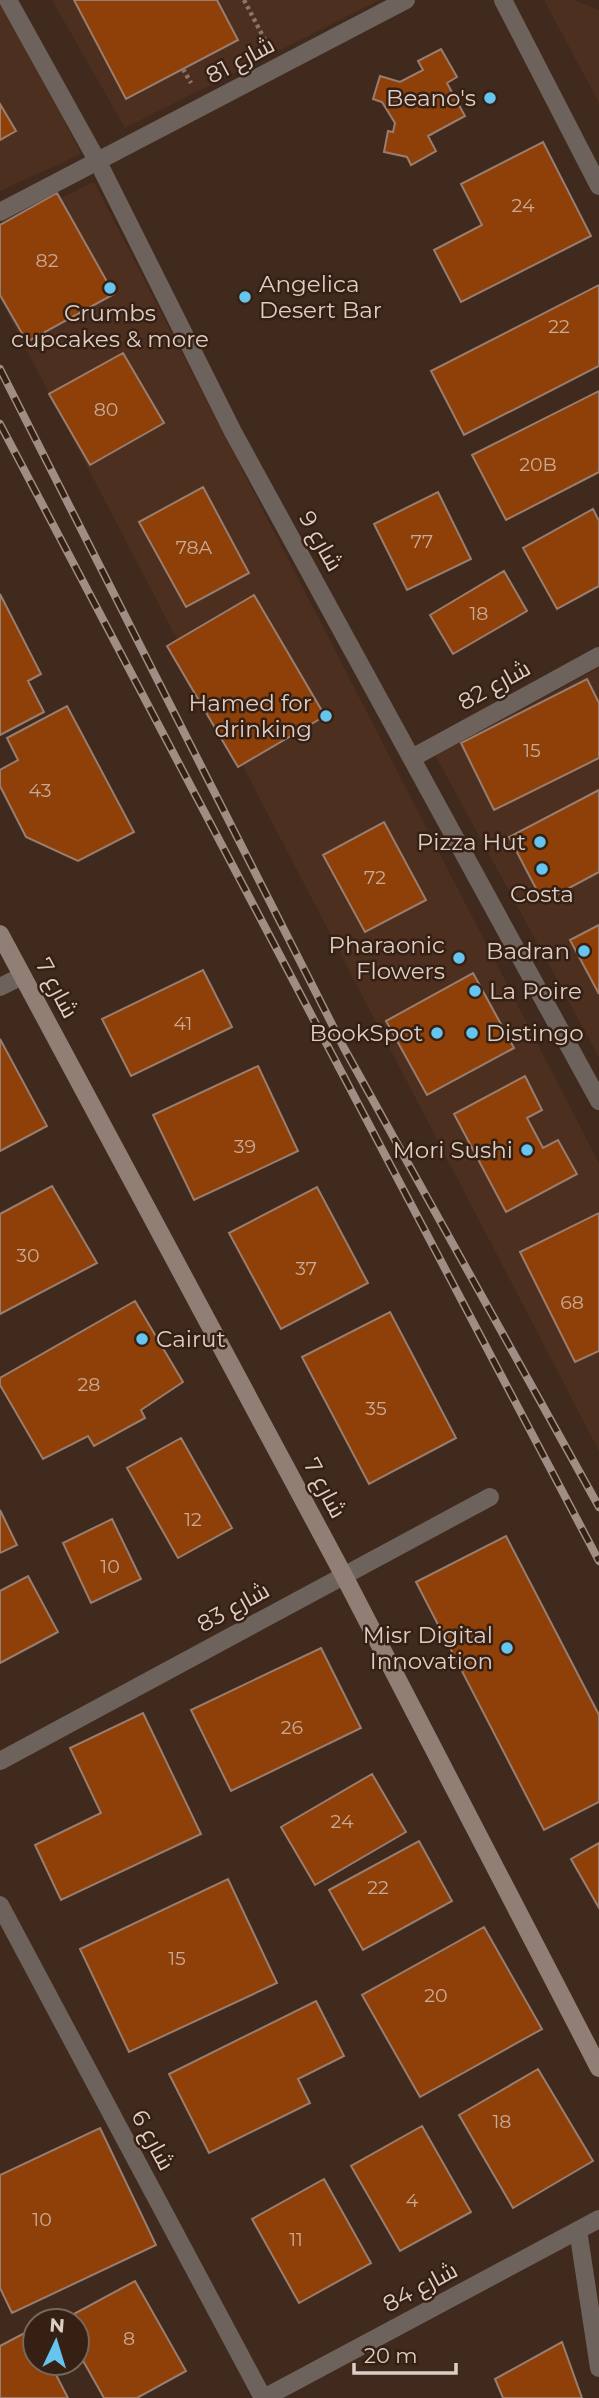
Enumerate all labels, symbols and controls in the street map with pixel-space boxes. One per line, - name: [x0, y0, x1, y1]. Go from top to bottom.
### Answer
- street label: شارع 81: [201, 30, 280, 91]
- place label: Beano's: [386, 84, 476, 112]
- marker: Beano's: [482, 90, 498, 106]
- house number: 24: [512, 194, 535, 217]
- house number: 82: [36, 249, 59, 272]
- place label: Angelica Desert Bar: [259, 270, 382, 324]
- marker: Crumbs cupcakes & more: [102, 280, 118, 296]
- marker: Angelica Desert Bar: [237, 289, 253, 305]
- place label: Crumbs cupcakes & more: [11, 299, 209, 353]
- house number: 22: [548, 315, 570, 338]
- house number: 80: [94, 398, 118, 421]
- house number: 20B: [519, 453, 557, 476]
- street label: شارع 9: [291, 506, 349, 577]
- house number: 77: [411, 530, 433, 553]
- house number: 78A: [176, 536, 213, 559]
- house number: 18: [470, 602, 488, 625]
- street label: شارع 82: [453, 654, 536, 718]
- place label: Hamed for drinking: [189, 689, 312, 743]
- marker: Hamed for drinking: [318, 708, 334, 724]
- house number: 15: [523, 739, 541, 762]
- house number: 43: [29, 779, 52, 802]
- place label: Pizza Hut: [417, 828, 526, 856]
- marker: Pizza Hut: [532, 834, 548, 850]
- marker: Costa: [534, 861, 550, 877]
- house number: 72: [364, 866, 386, 889]
- place label: Costa: [510, 880, 574, 908]
- place label: Pharaonic Flowers: [328, 931, 445, 985]
- place label: Badran: [486, 937, 570, 965]
- marker: Badran: [576, 943, 592, 959]
- marker: Pharaonic Flowers: [451, 950, 467, 966]
- street label: شارع 7: [28, 953, 84, 1024]
- place label: La Poire: [489, 977, 582, 1005]
- marker: La Poire: [467, 983, 483, 999]
- house number: 41: [174, 1012, 192, 1035]
- place label: BookSpot: [310, 1019, 423, 1047]
- place label: Distingo: [486, 1019, 584, 1047]
- marker: BookSpot: [429, 1025, 445, 1041]
- marker: Distingo: [464, 1025, 480, 1041]
- house number: 39: [234, 1135, 256, 1158]
- place label: Mori Sushi: [393, 1136, 513, 1164]
- marker: Mori Sushi: [519, 1142, 535, 1158]
- house number: 30: [16, 1244, 40, 1267]
- house number: 37: [295, 1257, 317, 1280]
- house number: 68: [560, 1291, 584, 1314]
- place label: Cairut: [156, 1325, 226, 1353]
- marker: Cairut: [134, 1331, 150, 1347]
- house number: 28: [78, 1373, 100, 1396]
- house number: 35: [365, 1397, 387, 1420]
- street label: شارع 7: [296, 1453, 352, 1524]
- house number: 12: [184, 1508, 202, 1531]
- house number: 10: [100, 1555, 120, 1578]
- street label: شارع 83: [192, 1576, 275, 1640]
- place label: Misr Digital Innovation: [363, 1621, 493, 1675]
- marker: Misr Digital Innovation: [499, 1640, 515, 1656]
- house number: 26: [281, 1716, 303, 1739]
- house number: 24: [331, 1810, 354, 1833]
- house number: 22: [367, 1876, 389, 1899]
- house number: 15: [168, 1947, 186, 1970]
- house number: 20: [424, 1984, 448, 2007]
- street label: شارع 6: [124, 2105, 181, 2176]
- house number: 18: [493, 2110, 511, 2133]
- house number: 4: [406, 2189, 419, 2212]
- house number: 10: [32, 2208, 52, 2231]
- house number: 11: [289, 2228, 303, 2251]
- street label: شارع 84: [378, 2256, 463, 2320]
- north arrow: [21, 2307, 91, 2377]
- text: N: [49, 2314, 66, 2338]
- house number: 8: [123, 2327, 135, 2350]
- scale bar: [354, 2332, 456, 2376]
- text: 20 m: [364, 2343, 418, 2368]

